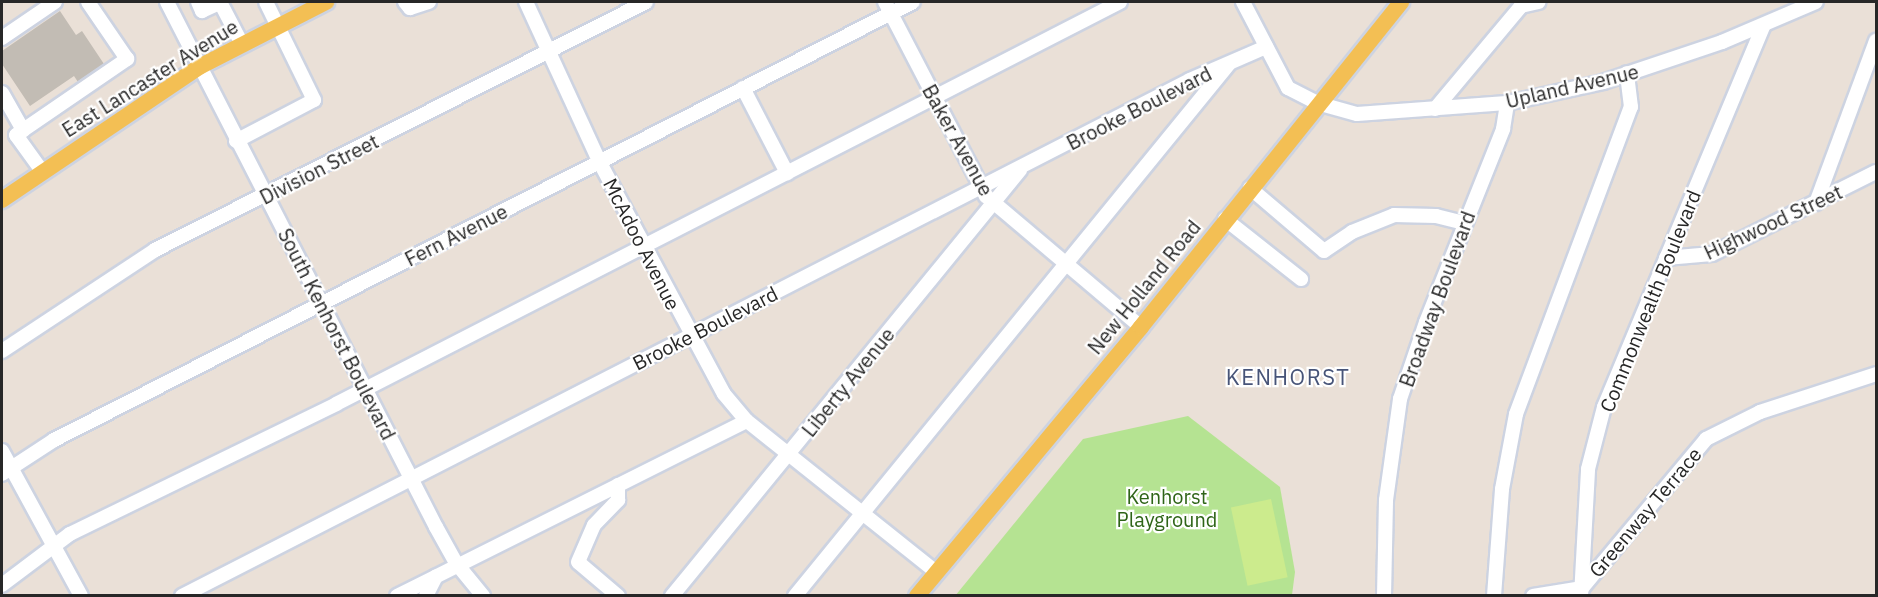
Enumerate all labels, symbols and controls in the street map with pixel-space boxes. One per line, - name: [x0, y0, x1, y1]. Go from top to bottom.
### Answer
- street label: East Lancaster Avenue: [58, 14, 242, 142]
- street label: Upland Avenue: [1503, 59, 1641, 113]
- street label: Brooke Boulevard: [1062, 61, 1216, 155]
- street label: Baker Avenue: [918, 80, 998, 200]
- street label: Division Street: [256, 129, 382, 209]
- street label: McAdoo Avenue: [598, 174, 686, 314]
- street label: Highwood Street: [1700, 179, 1846, 265]
- street label: Commonwealth Boulevard: [1594, 186, 1706, 416]
- street label: Fern Avenue: [401, 199, 511, 271]
- street label: Broadway Boulevard: [1394, 208, 1480, 390]
- street label: New Holland Road: [1083, 215, 1205, 359]
- street label: South Kenhorst Boulevard: [273, 224, 401, 444]
- street label: Brooke Boulevard: [628, 281, 782, 375]
- street label: Liberty Avenue: [797, 323, 899, 441]
- district label: KENHORST: [1226, 364, 1350, 390]
- street label: Greenway Terrace: [1584, 442, 1706, 582]
- park label: Kenhorst Playground: [1117, 485, 1217, 532]

